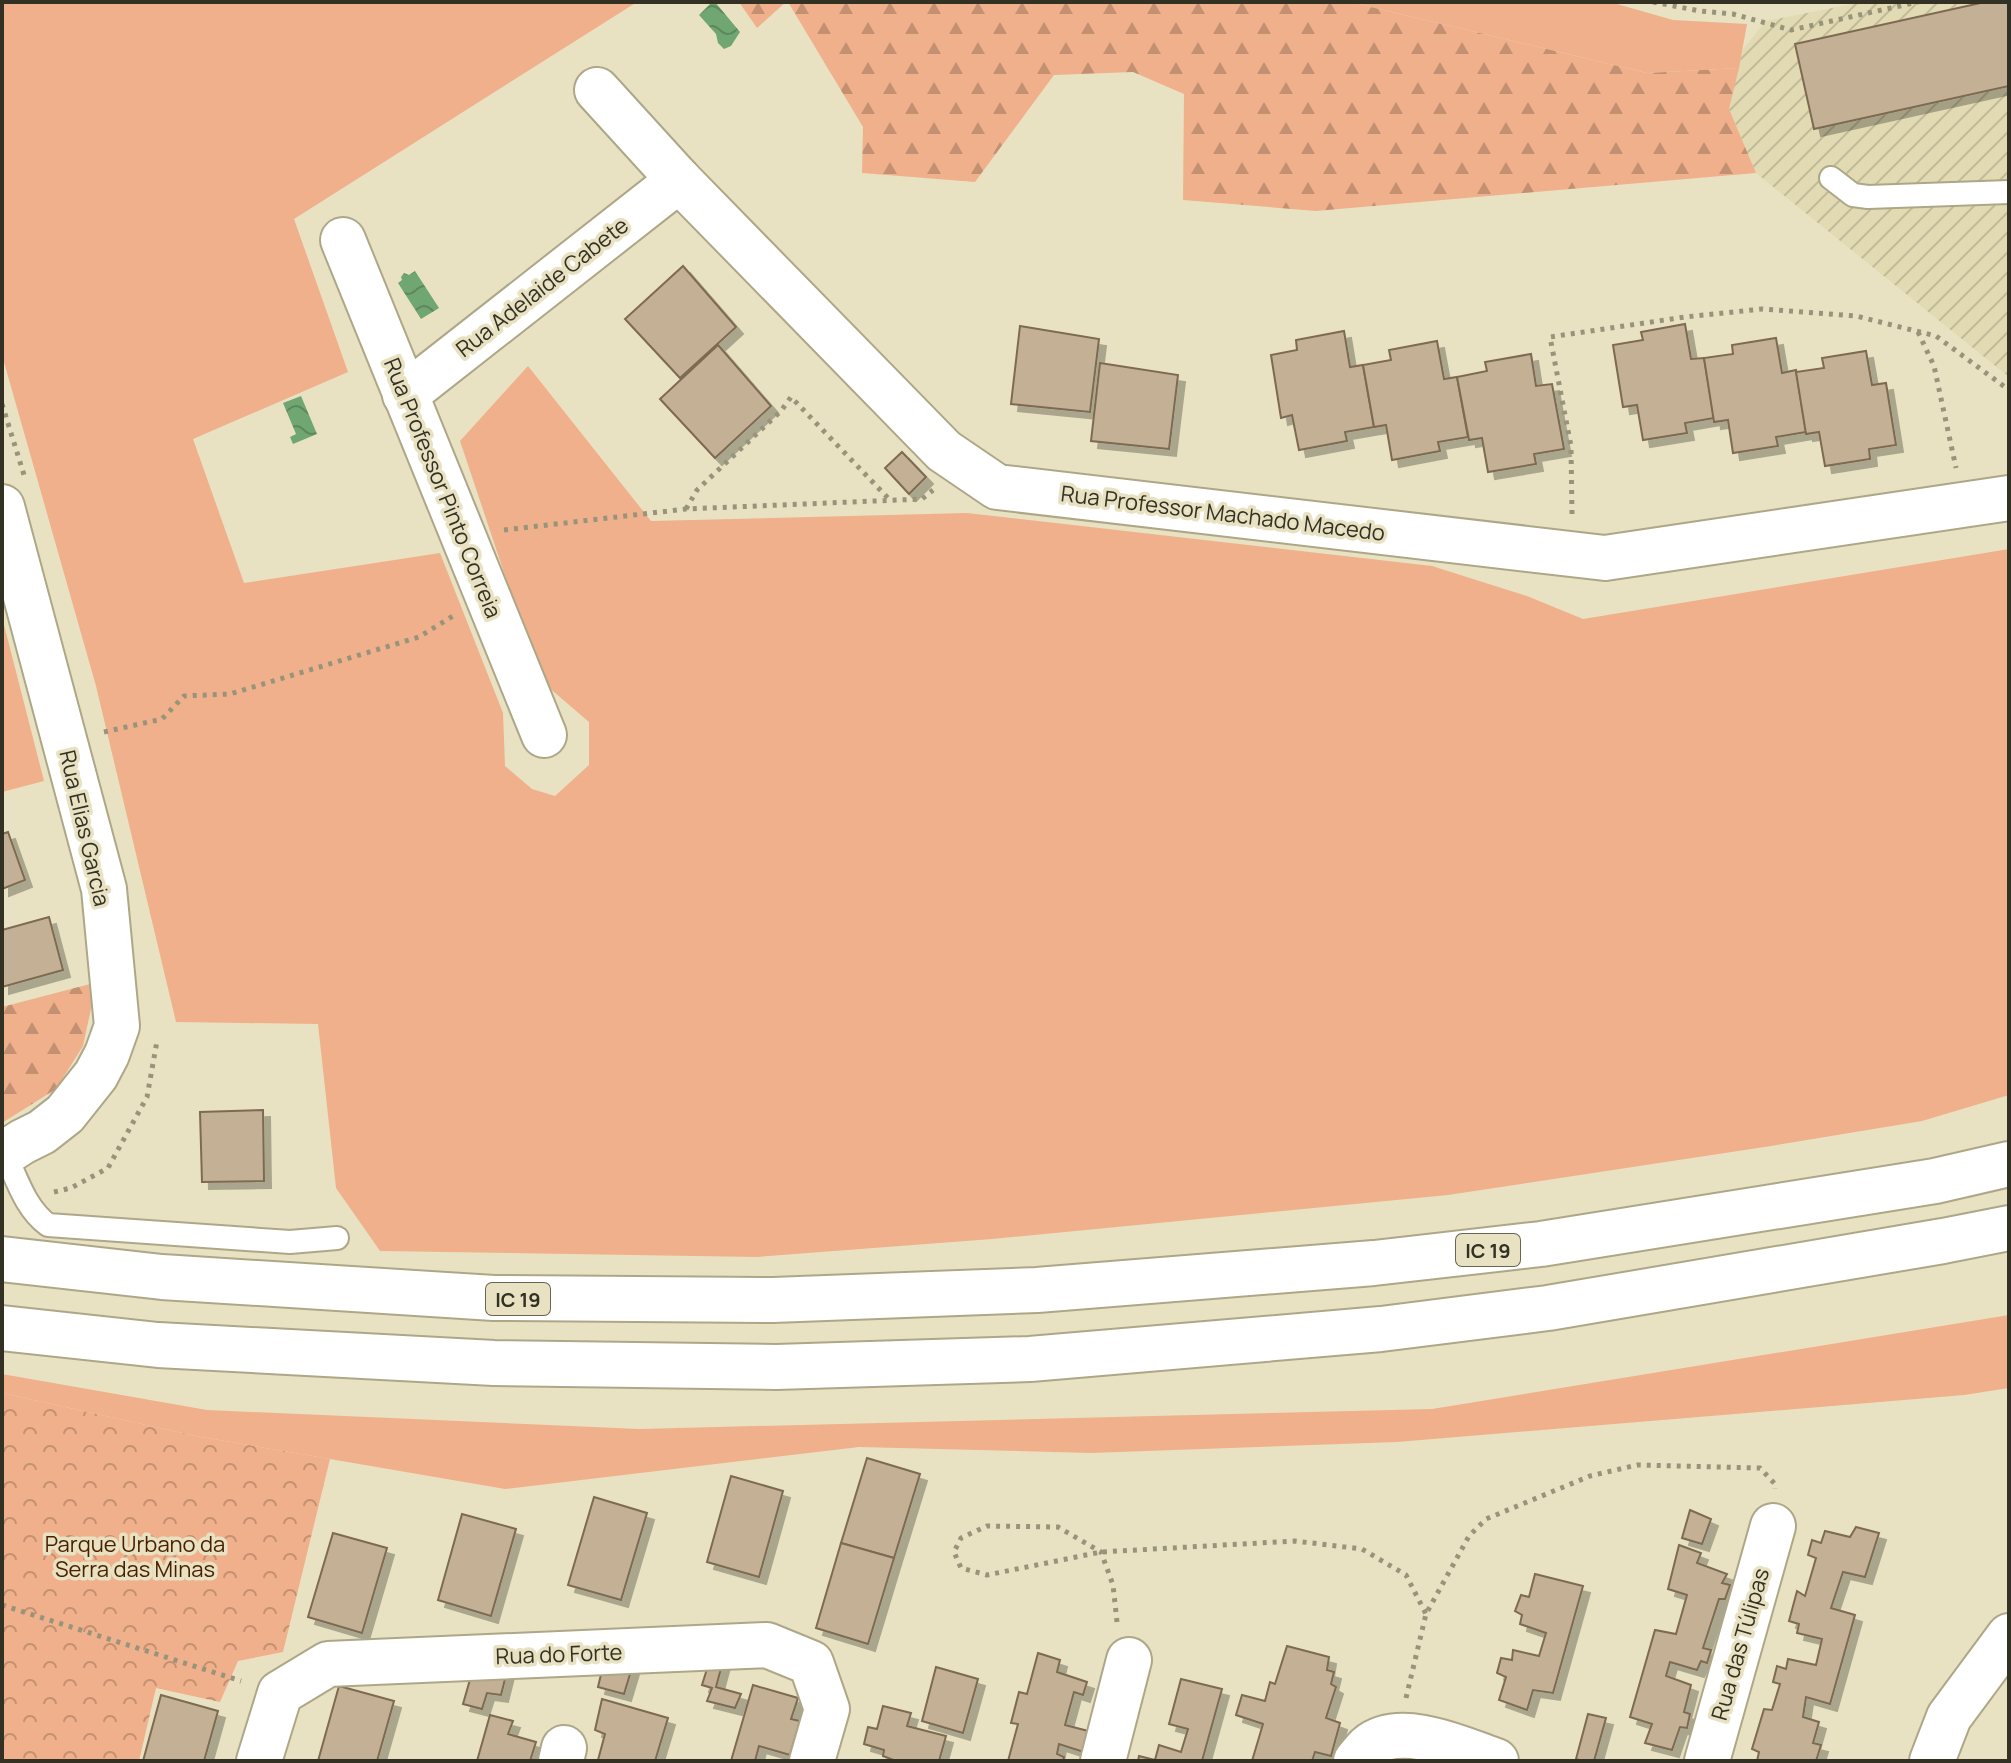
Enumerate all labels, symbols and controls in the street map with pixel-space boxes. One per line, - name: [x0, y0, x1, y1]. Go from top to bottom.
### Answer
- street label: Rua Adelaide Cabete: [450, 210, 635, 364]
- street label: Rua Professor Pinto Correia: [377, 353, 509, 623]
- street label: Rua Professor Machado Macedo: [1059, 478, 1387, 548]
- street label: Rua Elias Garcia: [52, 747, 118, 909]
- road number: IC 19: [1456, 1234, 1520, 1266]
- road number: IC 19: [486, 1283, 550, 1315]
- park label: Parque Urbano da Serra das Minas: [45, 1529, 225, 1584]
- street label: Rua das Túlipas: [1704, 1564, 1776, 1724]
- street label: Rua do Forte: [495, 1637, 623, 1671]

